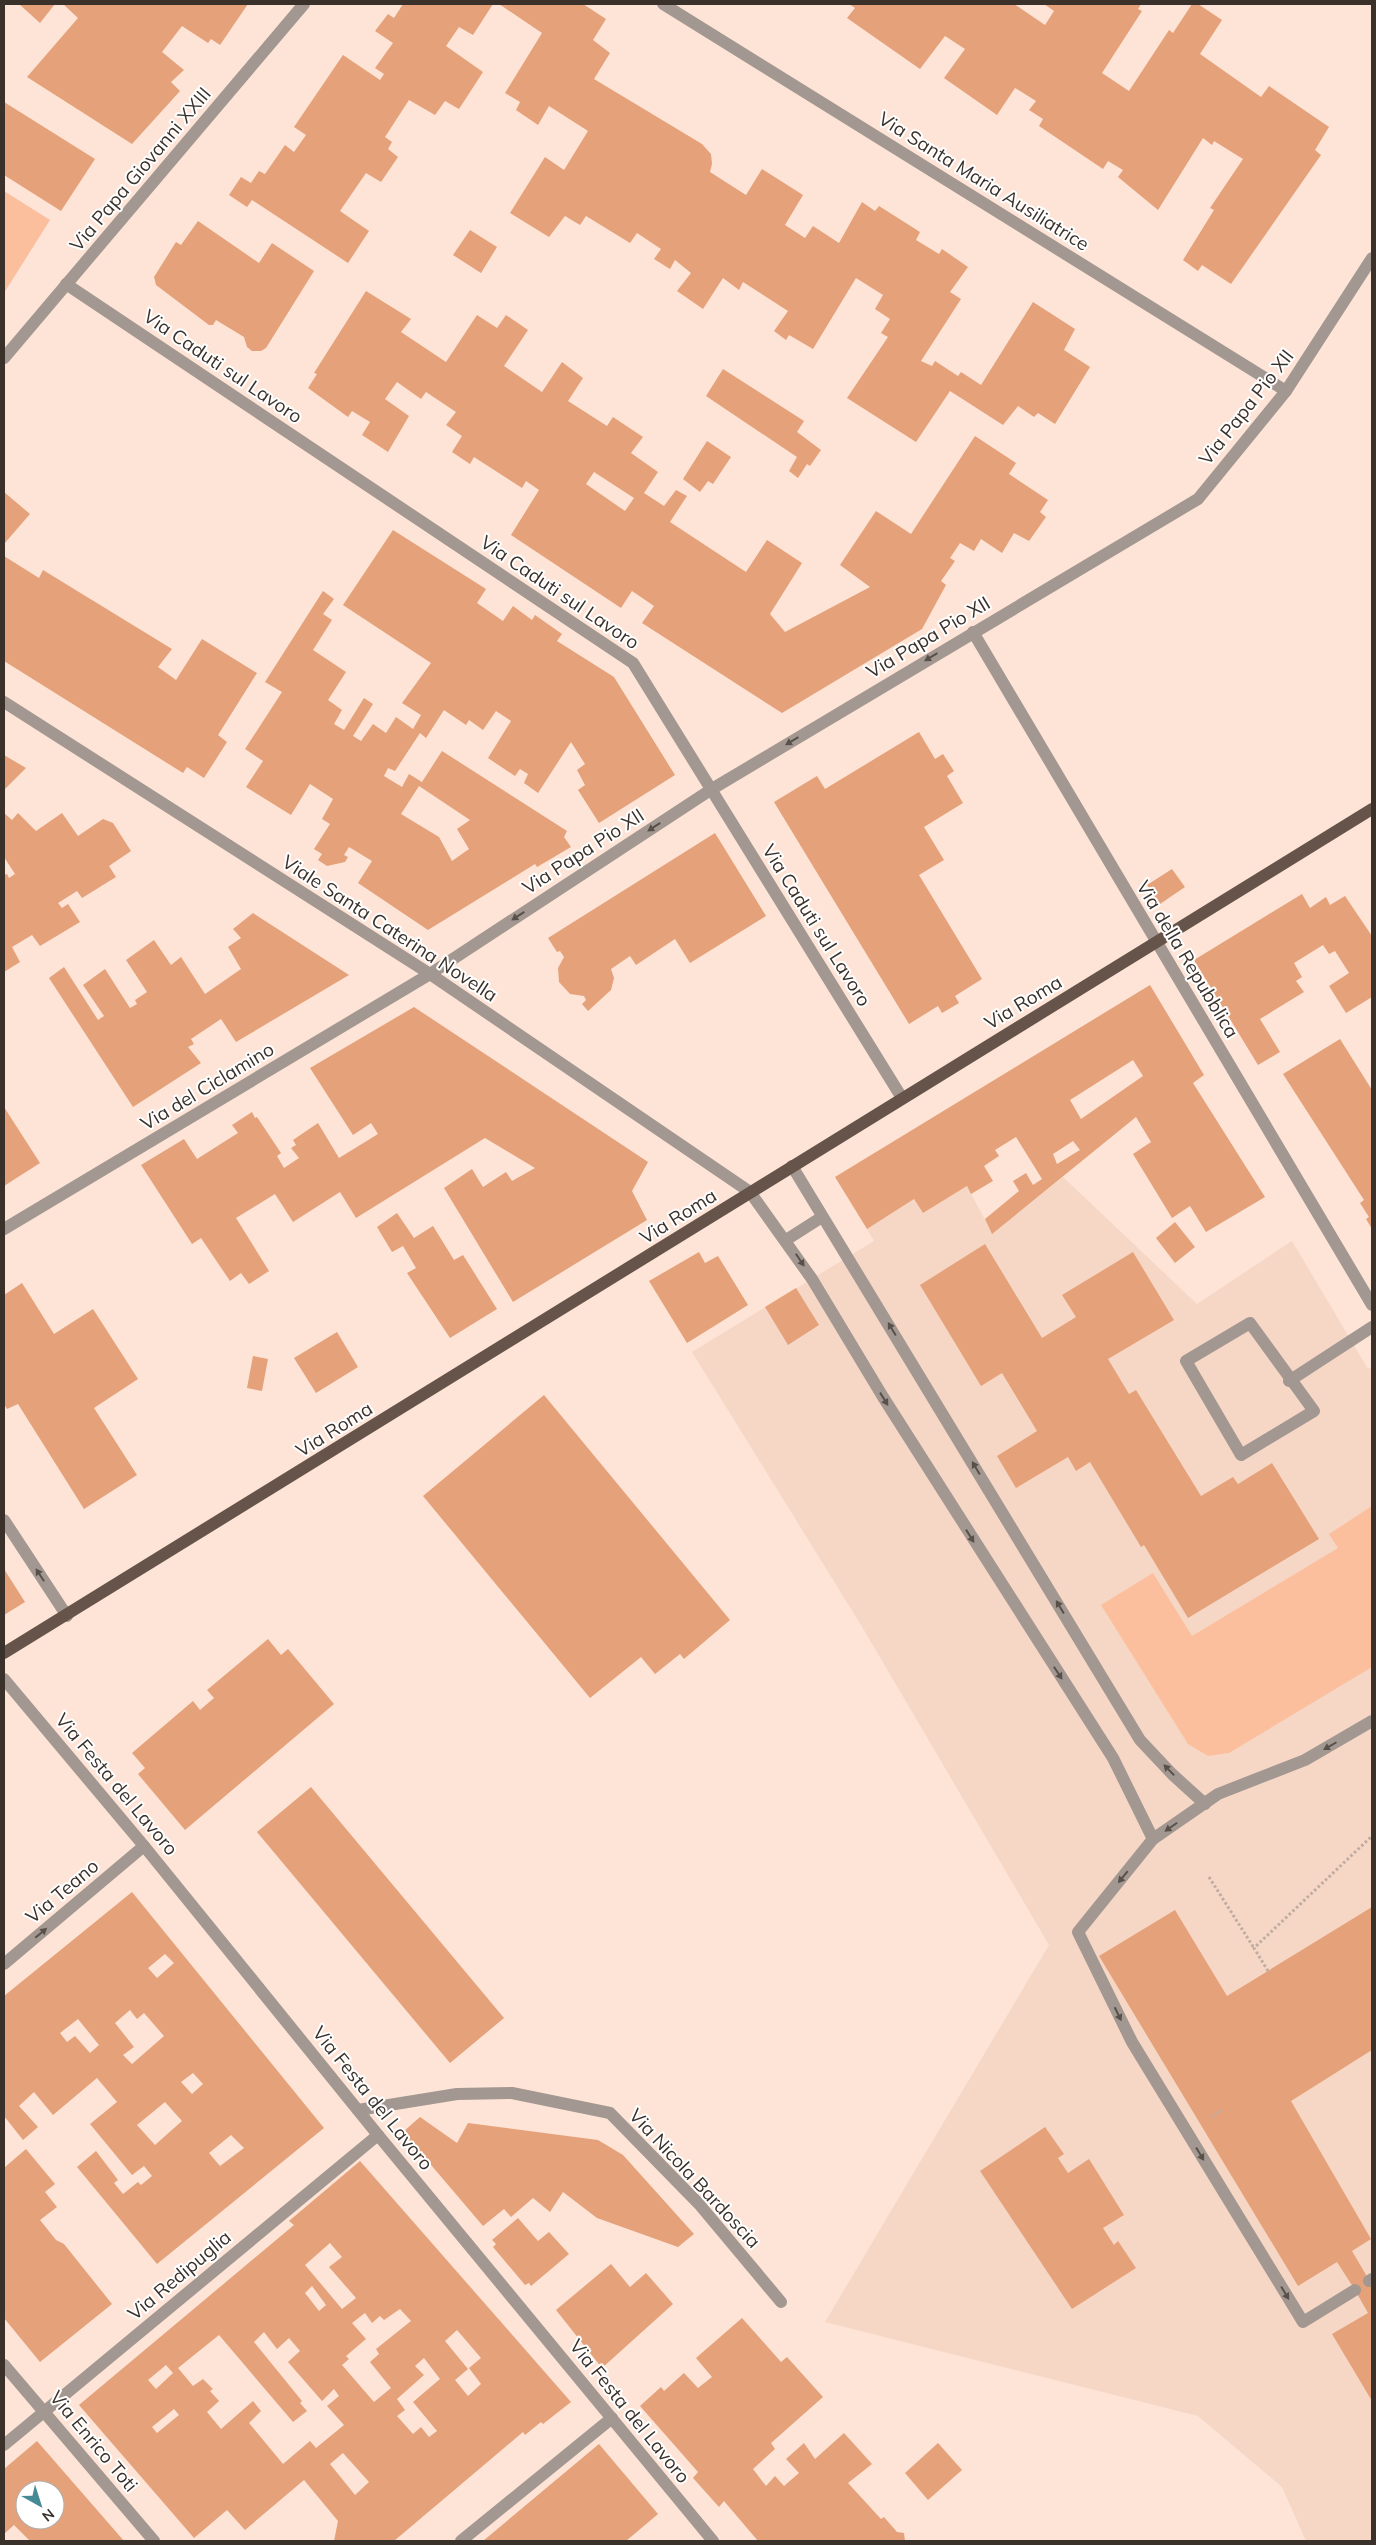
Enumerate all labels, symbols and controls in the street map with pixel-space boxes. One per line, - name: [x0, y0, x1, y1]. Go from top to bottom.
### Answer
- street label: Via Papa Giovanni XXIII: [64, 82, 216, 256]
- street label: Via Santa Maria Ausiliatrice: [874, 106, 1094, 256]
- street label: Via Caduti sul Lavoro: [139, 304, 307, 428]
- street label: Via Papa Pio XII: [1193, 344, 1299, 470]
- street label: Via Caduti sul Lavoro: [476, 530, 644, 654]
- street label: Via Papa Pio XII: [862, 591, 994, 683]
- one-way arrow: [925, 652, 938, 661]
- one-way arrow: [786, 736, 799, 745]
- street label: Via Papa Pio XII: [518, 803, 648, 899]
- one-way arrow: [648, 822, 661, 832]
- street label: Via Caduti sul Lavoro: [757, 839, 877, 1011]
- street label: Viale Santa Caterina Novella: [278, 849, 502, 1007]
- street label: Via della Repubblica: [1131, 876, 1245, 1042]
- one-way arrow: [512, 911, 525, 921]
- street label: Via Roma: [980, 970, 1066, 1034]
- street label: Via del Ciclamino: [136, 1037, 278, 1135]
- street label: Via Roma: [635, 1183, 721, 1249]
- one-way arrow: [795, 1253, 804, 1267]
- one-way arrow: [887, 1322, 896, 1335]
- one-way arrow: [879, 1392, 888, 1405]
- street label: Via Roma: [291, 1396, 377, 1462]
- one-way arrow: [971, 1461, 980, 1474]
- one-way arrow: [965, 1530, 975, 1543]
- one-way arrow: [35, 1569, 45, 1582]
- one-way arrow: [1055, 1600, 1065, 1613]
- one-way arrow: [1053, 1667, 1062, 1680]
- street label: Via Festa del Lavoro: [50, 1708, 184, 1860]
- one-way arrow: [1324, 1741, 1337, 1750]
- one-way arrow: [1163, 1765, 1175, 1777]
- one-way arrow: [1164, 1822, 1177, 1832]
- street label: Via Teano: [21, 1854, 103, 1928]
- one-way arrow: [1117, 1870, 1128, 1883]
- one-way arrow: [35, 1928, 47, 1939]
- one-way arrow: [1114, 2007, 1122, 2021]
- street label: Via Festa del Lavoro: [308, 2021, 438, 2175]
- street label: Via Nicola Bardoscia: [624, 2103, 766, 2253]
- one-way arrow: [1196, 2148, 1205, 2161]
- street label: Via Redipuglia: [122, 2225, 236, 2325]
- one-way arrow: [1280, 2286, 1289, 2299]
- street label: Via Festa del Lavoro: [565, 2334, 695, 2488]
- street label: Via Enrico Toti: [45, 2385, 143, 2497]
- north arrow: [15, 2480, 65, 2530]
- text: N: [38, 2505, 58, 2525]

